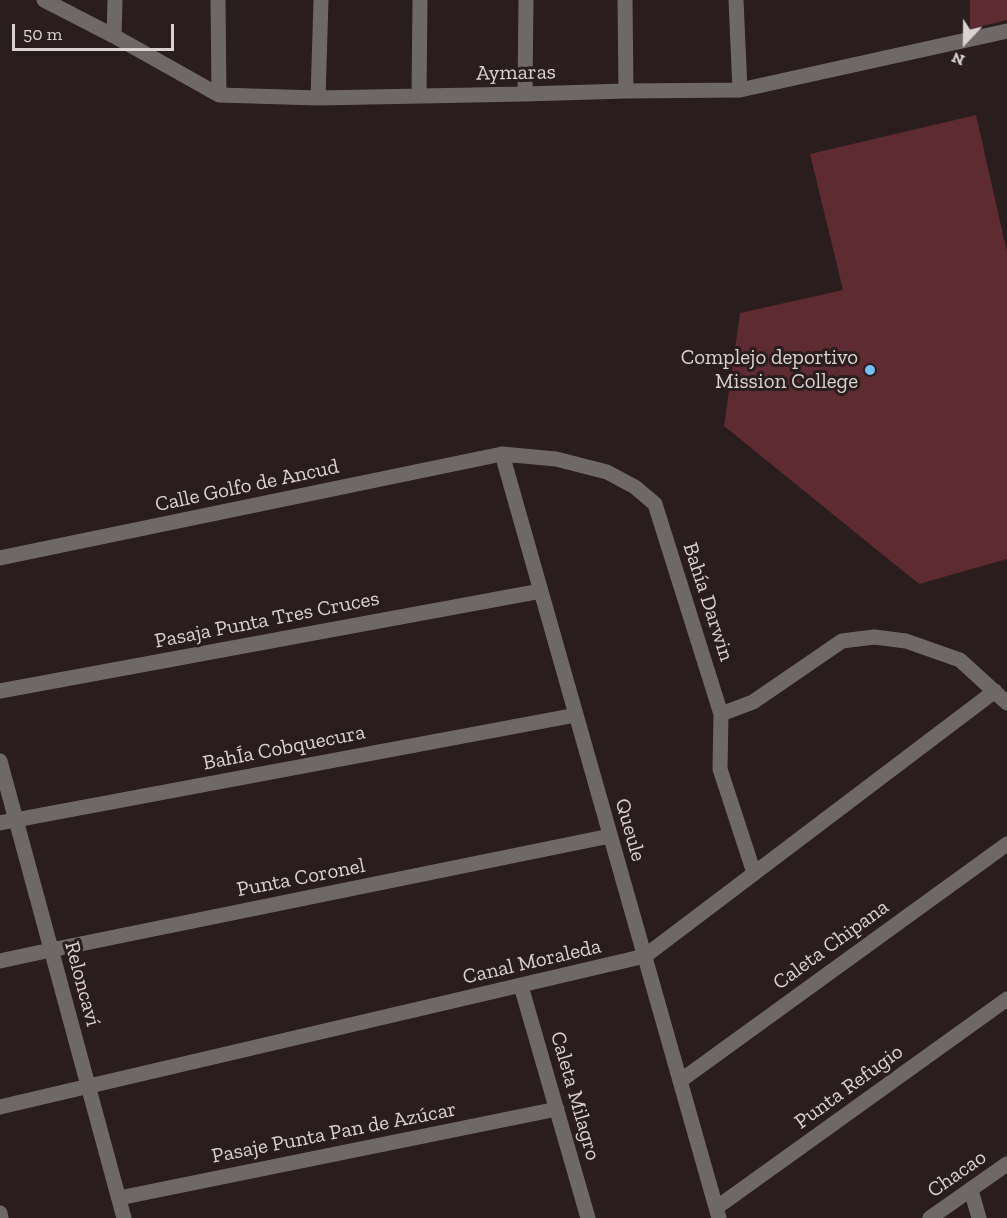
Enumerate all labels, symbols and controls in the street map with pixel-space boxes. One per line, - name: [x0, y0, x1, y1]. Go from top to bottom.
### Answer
- scale bar: [15, 12, 177, 50]
- north arrow: [935, 12, 995, 72]
- text: 50 m: [23, 23, 62, 45]
- text: N: [949, 48, 967, 70]
- street label: Aymaras: [476, 60, 556, 86]
- place label: Complejo deportivo Mission College: [681, 345, 858, 395]
- marker: Complejo deportivo Mission College: [863, 363, 877, 377]
- street label: Calle Golfo de Ancud: [153, 454, 341, 518]
- street label: Bahía Darwin: [677, 540, 739, 664]
- street label: Pasaja Punta Tres Cruces: [152, 586, 382, 654]
- street label: BahÍa Cobquecura: [201, 720, 367, 776]
- street label: Queule: [609, 796, 651, 864]
- street label: Punta Coronel: [235, 853, 367, 903]
- street label: Caleta Chipana: [768, 895, 894, 995]
- street label: Canal Moraleda: [460, 934, 604, 990]
- street label: Reloncaví: [59, 939, 105, 1029]
- street label: Caleta Milagro: [545, 1029, 605, 1163]
- street label: Punta Refugio: [790, 1039, 908, 1135]
- street label: Pasaje Punta Pan de Azúcar: [209, 1097, 459, 1169]
- street label: Chacao: [923, 1145, 991, 1203]

